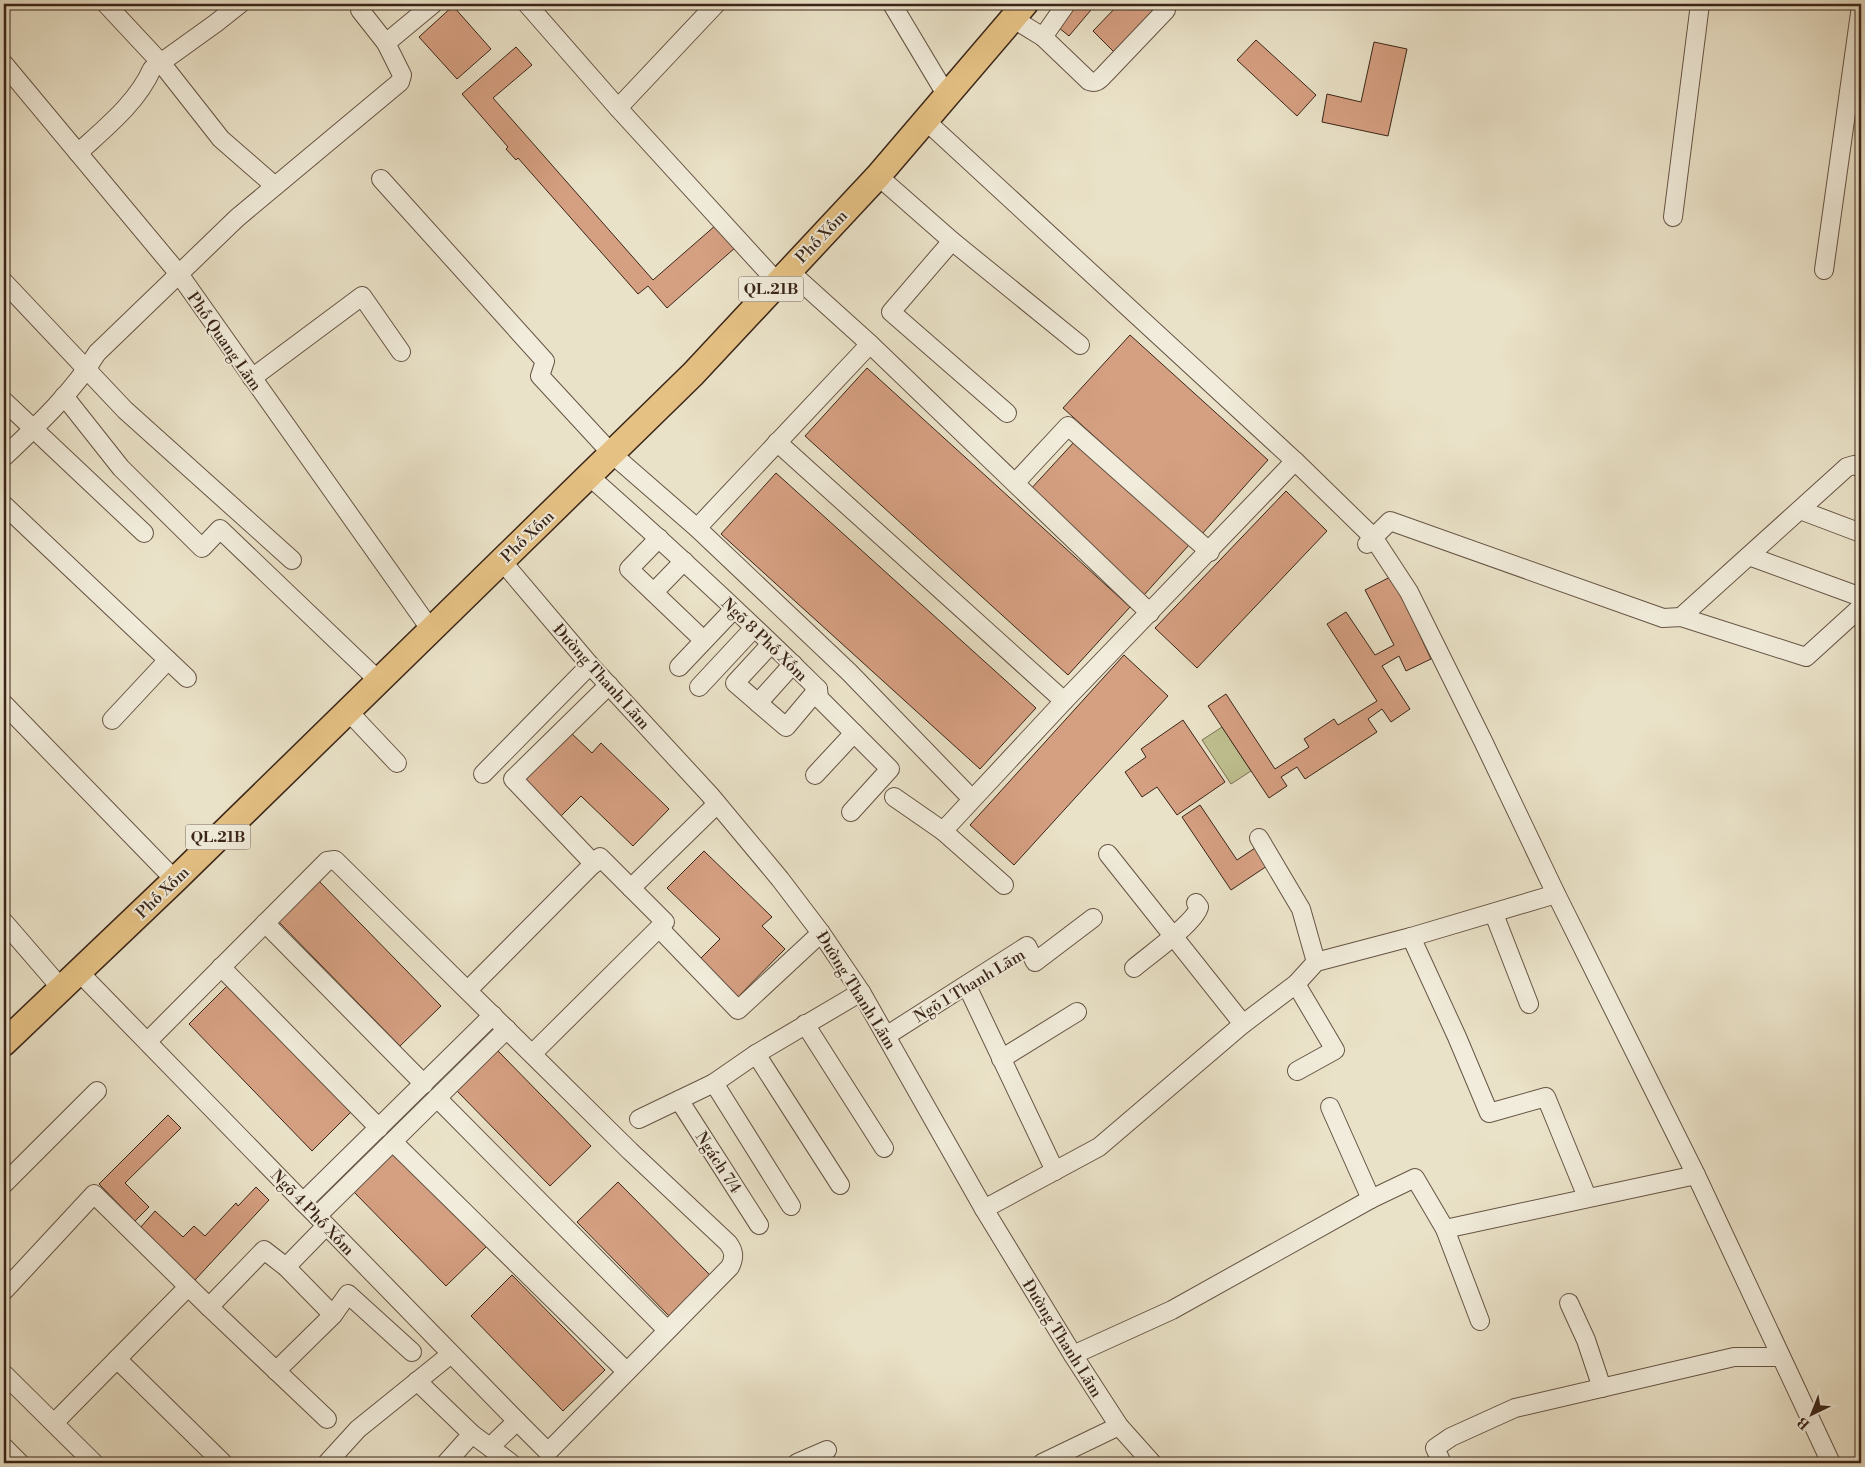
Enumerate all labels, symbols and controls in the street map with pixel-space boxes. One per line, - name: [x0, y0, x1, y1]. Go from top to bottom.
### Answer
- street label: Phố Xốm: [791, 206, 852, 267]
- road number: QL.21B: [738, 276, 804, 302]
- street label: Phố Quang Lãm: [183, 288, 266, 395]
- street label: Phố Xốm: [497, 506, 558, 567]
- street label: Ngõ 8 Phố Xốm: [717, 594, 811, 686]
- street label: Đường Thanh Lãm: [549, 620, 654, 734]
- road number: QL.21B: [186, 824, 250, 850]
- street label: Phố Xốm: [132, 862, 193, 923]
- street label: Đường Thanh Lãm: [812, 928, 900, 1053]
- street label: Ngõ 1 Thanh Lãm: [910, 945, 1029, 1027]
- street label: Ngách 7/4: [691, 1128, 746, 1198]
- street label: Ngõ 4 Phố Xốm: [266, 1166, 358, 1260]
- street label: Đường Thanh Lãm: [1018, 1276, 1106, 1401]
- north arrow: [1788, 1390, 1838, 1440]
- text: B: [1794, 1413, 1814, 1433]

